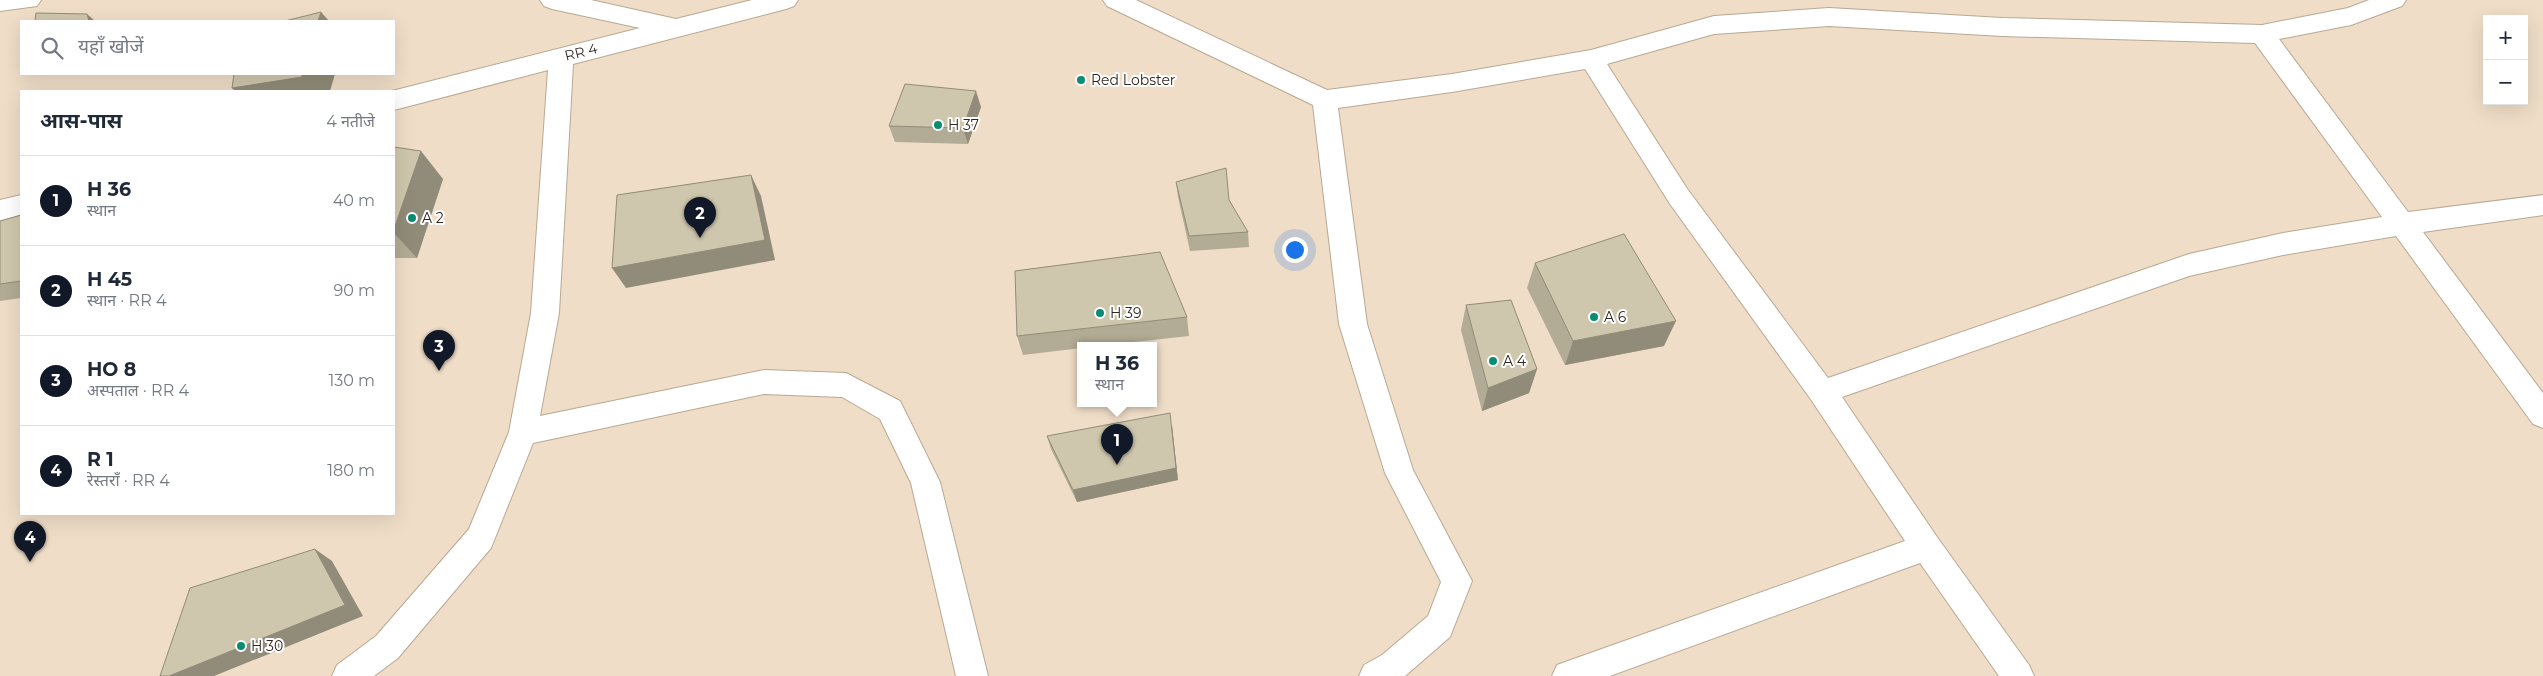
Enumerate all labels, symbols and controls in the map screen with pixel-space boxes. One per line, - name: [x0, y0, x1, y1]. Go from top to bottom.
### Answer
- map controls: [2483, 15, 2528, 105]
- button: +: [2483, 15, 2528, 60]
- search box: [20, 20, 395, 75]
- icon: search: [38, 34, 66, 62]
- text: यहाँ खोजें: [78, 35, 144, 58]
- street label: RR 4: [563, 39, 600, 65]
- button: −: [2483, 60, 2528, 105]
- place label: Red Lobster: [1091, 71, 1176, 89]
- marker: Red Lobster: [1075, 74, 1087, 86]
- text: आस-पास: [40, 108, 122, 133]
- text: 4 नतीजे: [326, 112, 375, 131]
- place label: H 37: [948, 116, 979, 134]
- marker: H 37: [932, 119, 944, 131]
- text: H 36: [87, 178, 131, 201]
- text: 1: [53, 191, 59, 210]
- text: 40 m: [333, 191, 375, 210]
- pin: 2: [684, 197, 716, 238]
- text: स्थान: [87, 201, 116, 220]
- place label: A 2: [422, 209, 444, 227]
- marker: A 2: [406, 212, 418, 224]
- your location: [1282, 237, 1308, 263]
- text: H 45: [87, 268, 132, 291]
- text: 2: [51, 281, 61, 300]
- text: 90 m: [333, 281, 375, 300]
- text: स्थान · RR 4: [87, 291, 166, 310]
- place label: H 39: [1110, 304, 1141, 322]
- marker: H 39: [1094, 307, 1106, 319]
- place label: A 6: [1604, 308, 1627, 326]
- marker: A 6: [1588, 311, 1600, 323]
- pin: 3: [423, 330, 455, 371]
- popup: [1077, 342, 1157, 407]
- text: H 36: [1095, 352, 1139, 375]
- place label: A 4: [1503, 352, 1527, 370]
- marker: A 4: [1487, 355, 1499, 367]
- text: HO 8: [87, 358, 136, 381]
- text: 3: [51, 371, 61, 390]
- text: 130 m: [328, 371, 375, 390]
- text: स्थान: [1095, 375, 1124, 394]
- text: अस्पताल · RR 4: [87, 381, 189, 400]
- pin: 1: [1101, 424, 1133, 465]
- text: R 1: [87, 448, 114, 471]
- text: 4: [50, 461, 62, 480]
- text: 180 m: [327, 461, 375, 480]
- text: रेस्तराँ · RR 4: [87, 471, 170, 490]
- pin: 4: [14, 521, 46, 562]
- place label: H 30: [251, 637, 283, 655]
- marker: H 30: [235, 640, 247, 652]

